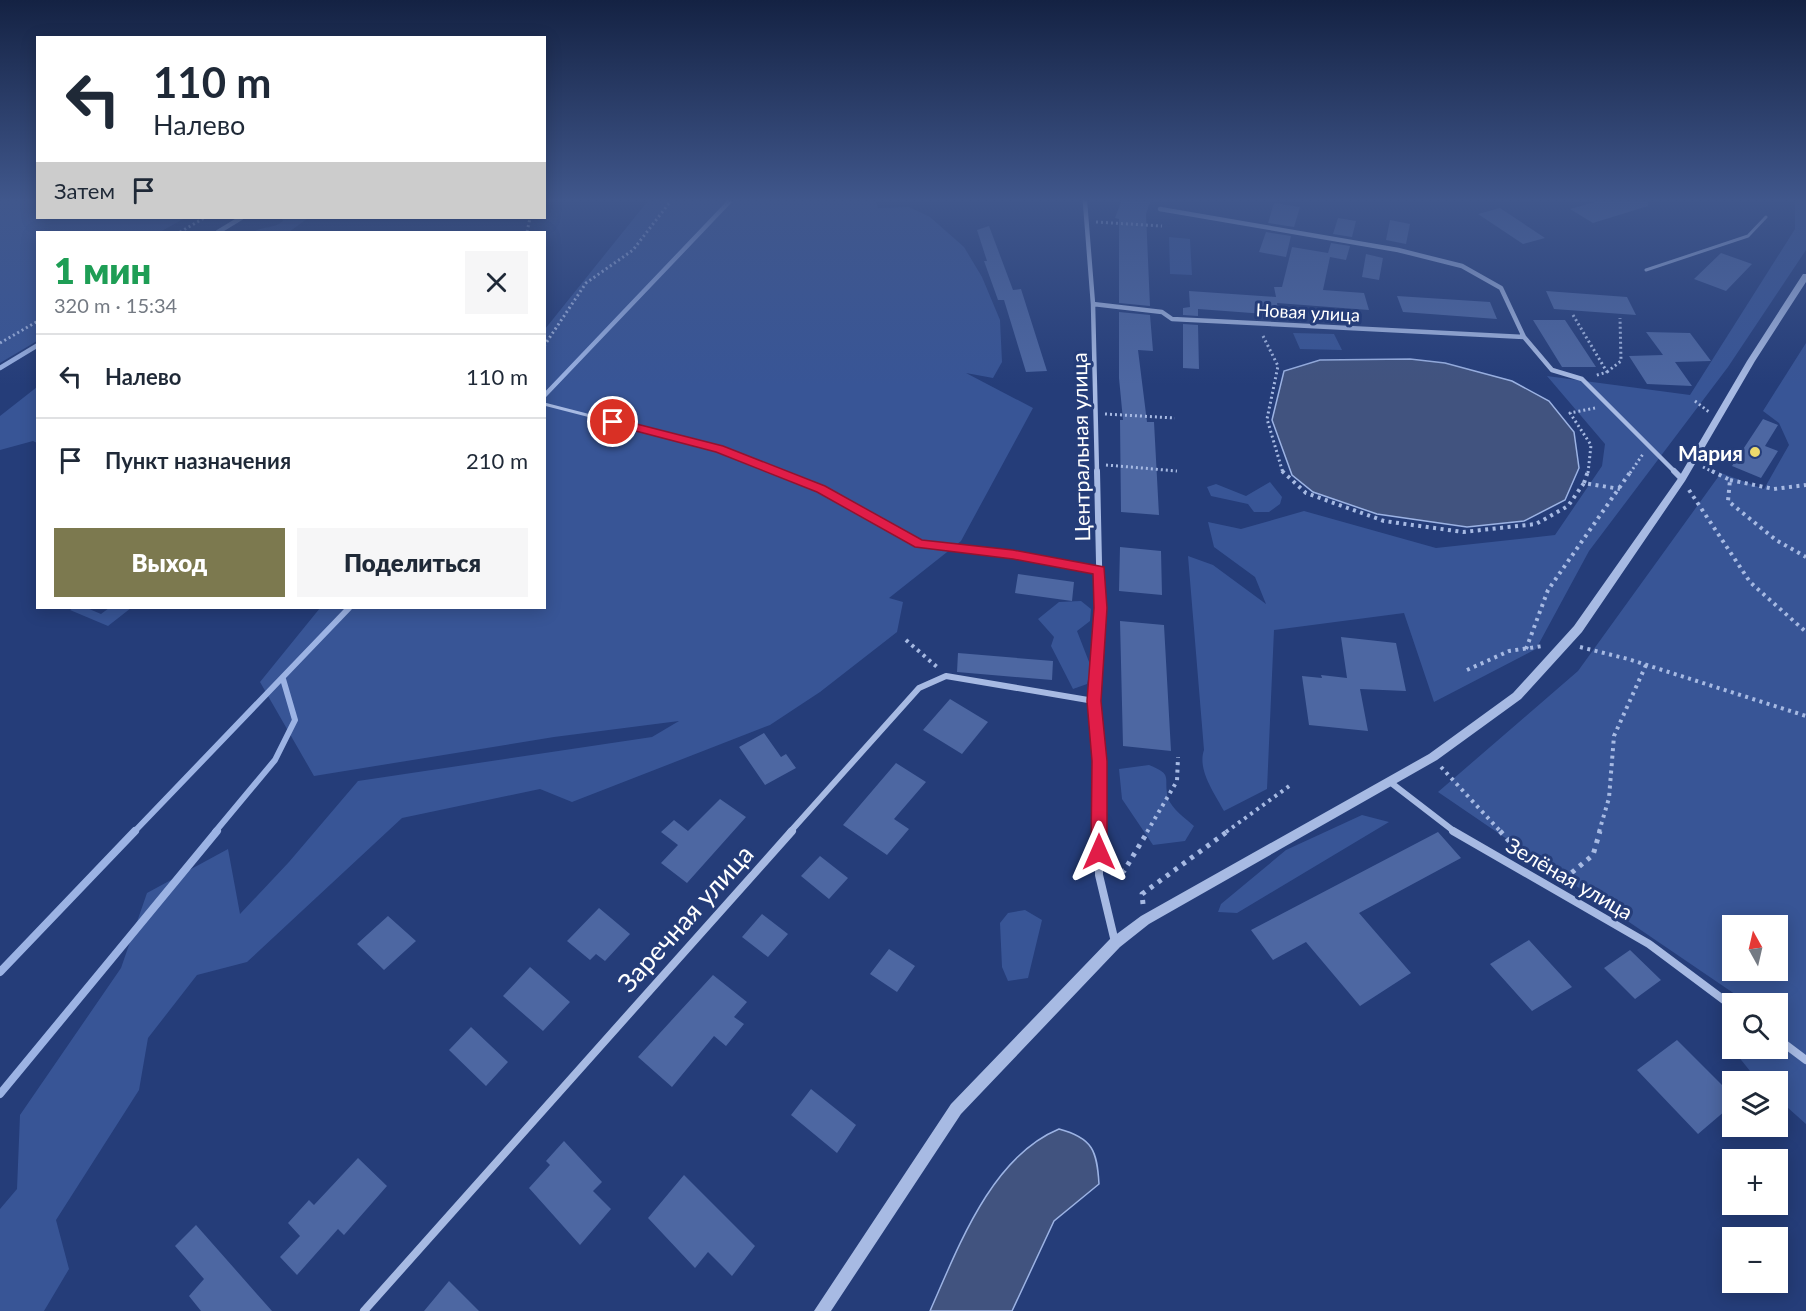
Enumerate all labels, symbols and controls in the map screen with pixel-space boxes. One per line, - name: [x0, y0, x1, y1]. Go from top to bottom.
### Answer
- text: 110 m: [153, 57, 271, 107]
- icon: left: [54, 60, 132, 138]
- text: Налево: [153, 108, 245, 141]
- icon: arrive: [127, 174, 160, 207]
- text: Затем: [54, 177, 115, 204]
- text: 1 мин: [54, 248, 151, 292]
- button: close: [465, 251, 528, 314]
- text: 320 m · 15:34: [54, 293, 177, 317]
- street label: Новая улица: [1255, 298, 1361, 326]
- street label: Центральная улица: [1066, 352, 1094, 542]
- icon: left: [54, 360, 87, 393]
- text: Налево: [105, 363, 181, 390]
- text: 110 m: [466, 363, 528, 390]
- pin: [587, 396, 638, 447]
- icon: arrive: [596, 405, 629, 438]
- place label: Мария: [1678, 440, 1743, 465]
- icon: arrive: [54, 444, 87, 477]
- marker: Мария: [1748, 445, 1762, 459]
- text: Пункт назначения: [105, 447, 291, 474]
- text: 210 m: [466, 447, 528, 474]
- button: Выход: [54, 528, 285, 597]
- button: Поделиться: [297, 528, 528, 597]
- position arrow: [1067, 820, 1131, 884]
- street label: Зелёная улица: [1502, 832, 1638, 924]
- street label: Заречная улица: [610, 838, 760, 998]
- north arrow: [1722, 915, 1788, 981]
- map controls: [1722, 915, 1788, 1293]
- button: search: [1722, 993, 1788, 1059]
- button: layers: [1722, 1071, 1788, 1137]
- button: +: [1722, 1149, 1788, 1215]
- button: −: [1722, 1227, 1788, 1293]

